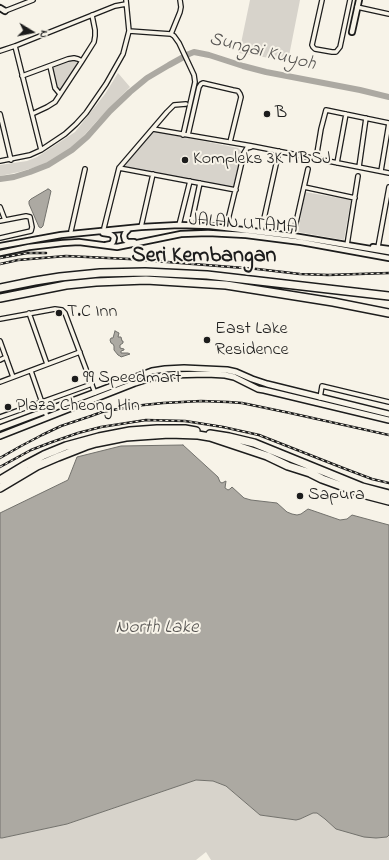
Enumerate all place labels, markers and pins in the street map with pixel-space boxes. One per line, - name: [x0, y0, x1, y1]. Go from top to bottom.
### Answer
- place label: B: [275, 103, 287, 125]
- marker: B: [262, 109, 272, 119]
- place label: Kompleks 3K MBSJ: [193, 149, 331, 171]
- marker: Kompleks 3K MBSJ: [180, 155, 190, 165]
- place label: T.C Inn: [67, 302, 117, 324]
- marker: T.C Inn: [54, 308, 64, 318]
- place label: East Lake Residence: [215, 319, 289, 362]
- marker: East Lake Residence: [202, 335, 212, 345]
- place label: 99 Speedmart: [83, 368, 181, 390]
- marker: 99 Speedmart: [70, 374, 80, 384]
- place label: Plaza Cheong Hin: [16, 396, 140, 418]
- marker: Plaza Cheong Hin: [3, 402, 13, 412]
- place label: Sapura: [308, 485, 365, 507]
- marker: Sapura: [295, 491, 305, 501]

